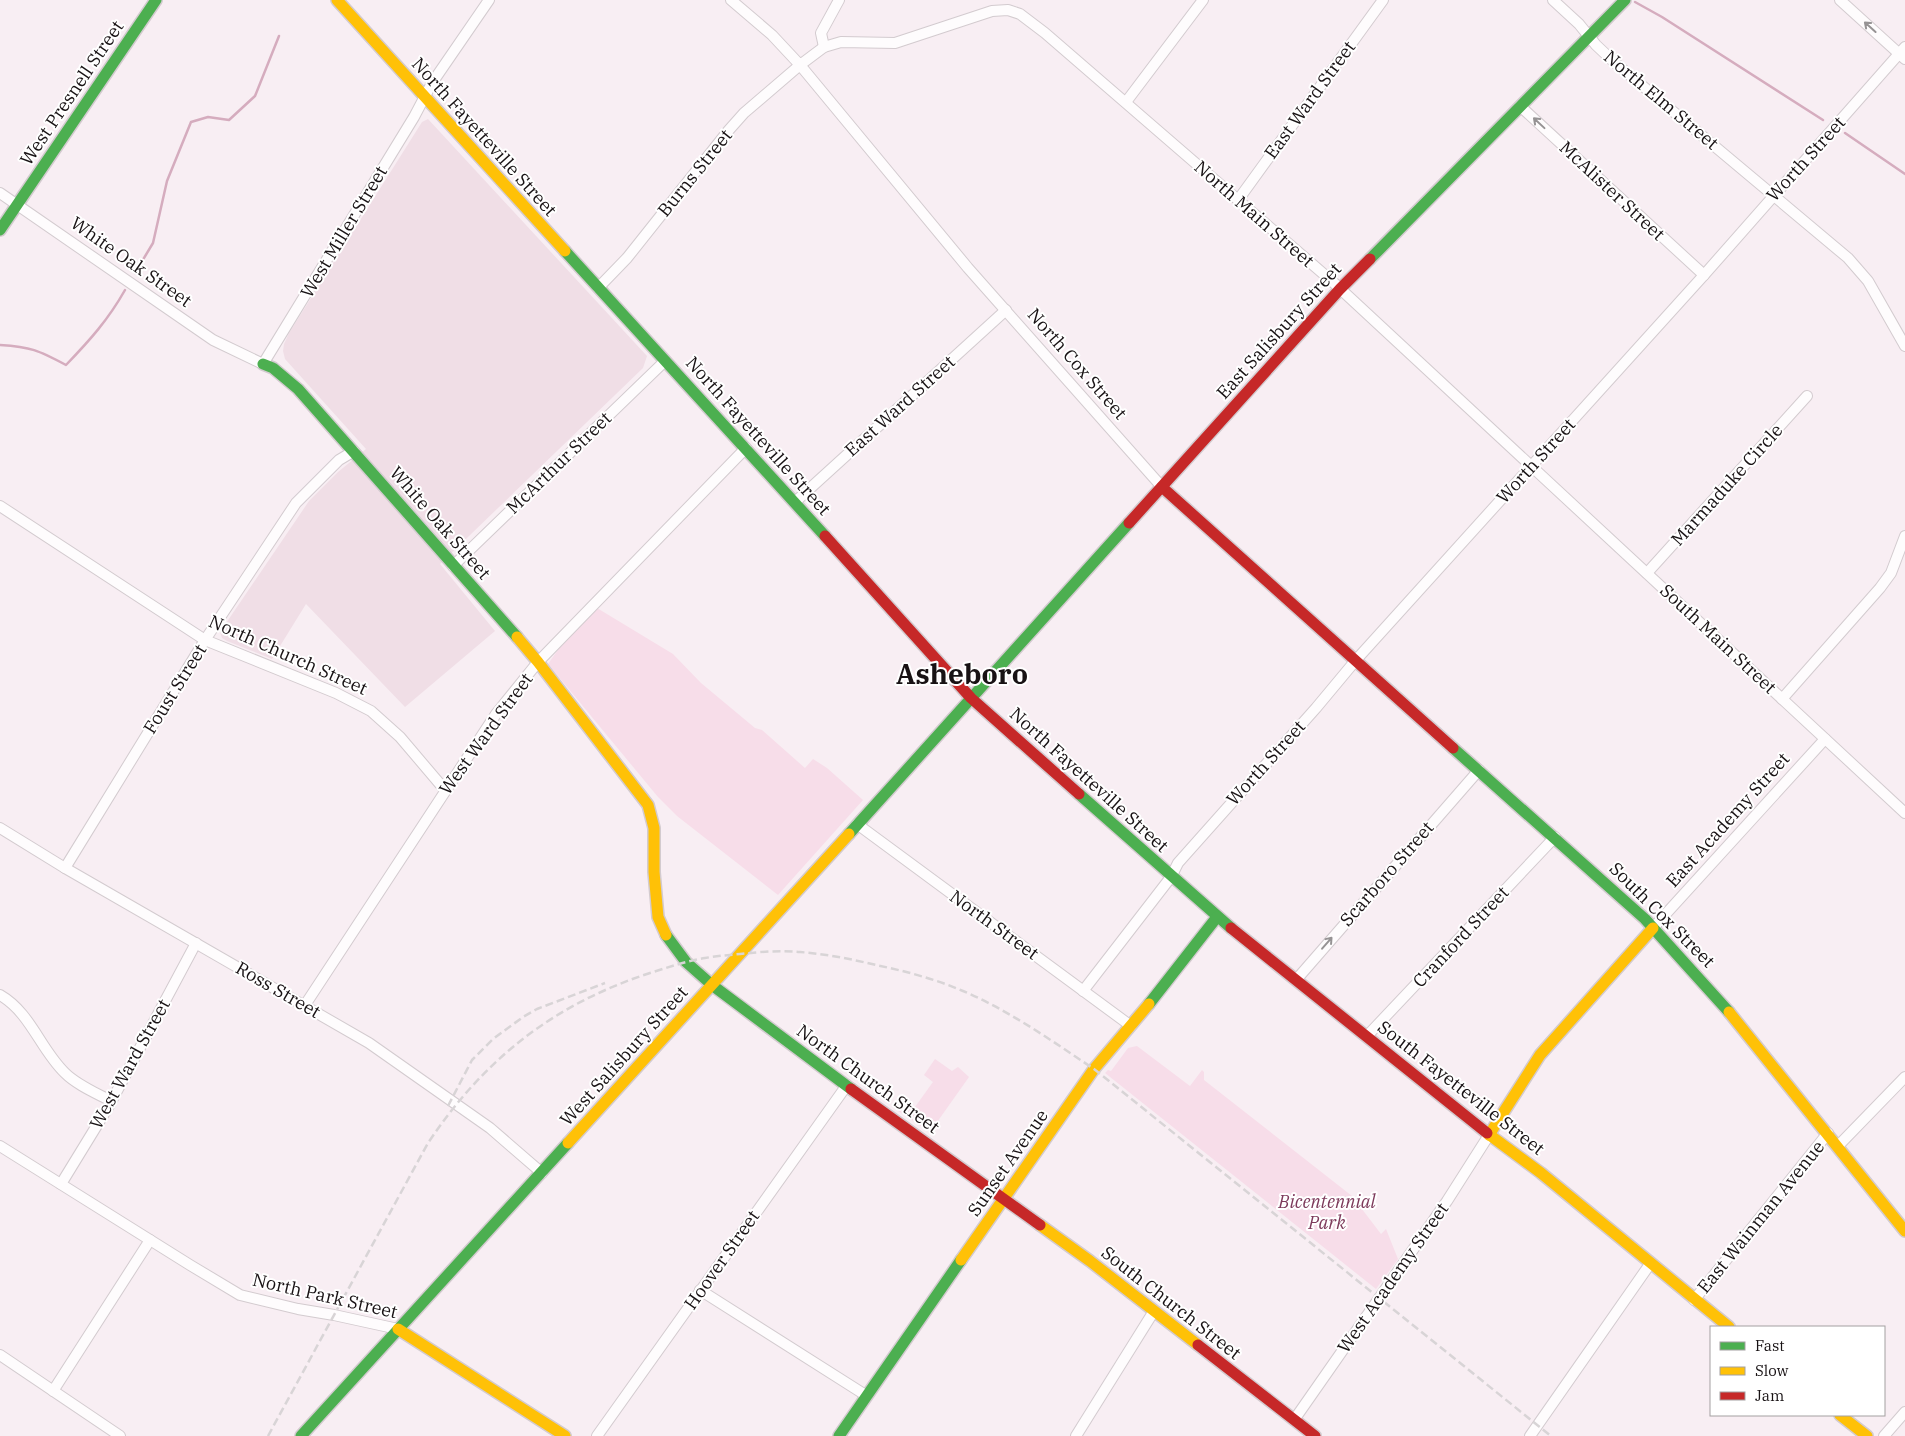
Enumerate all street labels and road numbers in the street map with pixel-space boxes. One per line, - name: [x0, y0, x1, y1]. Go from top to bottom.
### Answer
- street label: West Presnell Street: [15, 16, 129, 169]
- street label: East Ward Street: [1259, 36, 1360, 163]
- street label: North Elm Street: [1599, 45, 1723, 154]
- street label: North Fayetteville Street: [407, 52, 562, 221]
- street label: Worth Street: [1761, 111, 1850, 206]
- street label: Burns Street: [652, 124, 737, 221]
- street label: McAlister Street: [1555, 136, 1670, 245]
- street label: North Main Street: [1190, 155, 1319, 272]
- street label: West Miller Street: [295, 162, 392, 302]
- street label: White Oak Street: [66, 211, 196, 312]
- street label: East Salisbury Street: [1211, 258, 1346, 404]
- street label: North Cox Street: [1023, 303, 1132, 424]
- street label: East Ward Street: [840, 350, 960, 461]
- street label: North Fayetteville Street: [681, 351, 836, 520]
- street label: McArthur Street: [501, 407, 616, 519]
- street label: Worth Street: [1491, 413, 1580, 508]
- street label: Marmaduke Circle: [1666, 419, 1787, 550]
- street label: White Oak Street: [385, 461, 496, 584]
- street label: South Main Street: [1655, 579, 1781, 699]
- street label: North Church Street: [205, 609, 371, 700]
- street label: Foust Street: [138, 640, 211, 738]
- street label: West Ward Street: [434, 668, 538, 799]
- street label: North Fayetteville Street: [1005, 702, 1174, 857]
- street label: Worth Street: [1221, 715, 1310, 810]
- street label: East Academy Street: [1661, 747, 1794, 892]
- street label: Scarboro Street: [1335, 816, 1438, 931]
- street label: South Cox Street: [1605, 857, 1720, 972]
- street label: Cranford Street: [1408, 881, 1514, 992]
- street label: North Street: [945, 885, 1043, 965]
- street label: Ross Street: [232, 956, 325, 1023]
- street label: West Salisbury Street: [555, 981, 693, 1130]
- street label: West Ward Street: [84, 995, 175, 1133]
- street label: South Fayetteville Street: [1373, 1015, 1549, 1160]
- street label: North Church Street: [792, 1019, 944, 1138]
- street label: Sunset Avenue: [962, 1105, 1053, 1221]
- street label: East Wainman Avenue: [1692, 1136, 1829, 1298]
- street label: West Academy Street: [1332, 1198, 1453, 1357]
- street label: Hoover Street: [679, 1205, 764, 1314]
- street label: South Church Street: [1097, 1241, 1246, 1364]
- street label: North Park Street: [250, 1268, 400, 1323]

